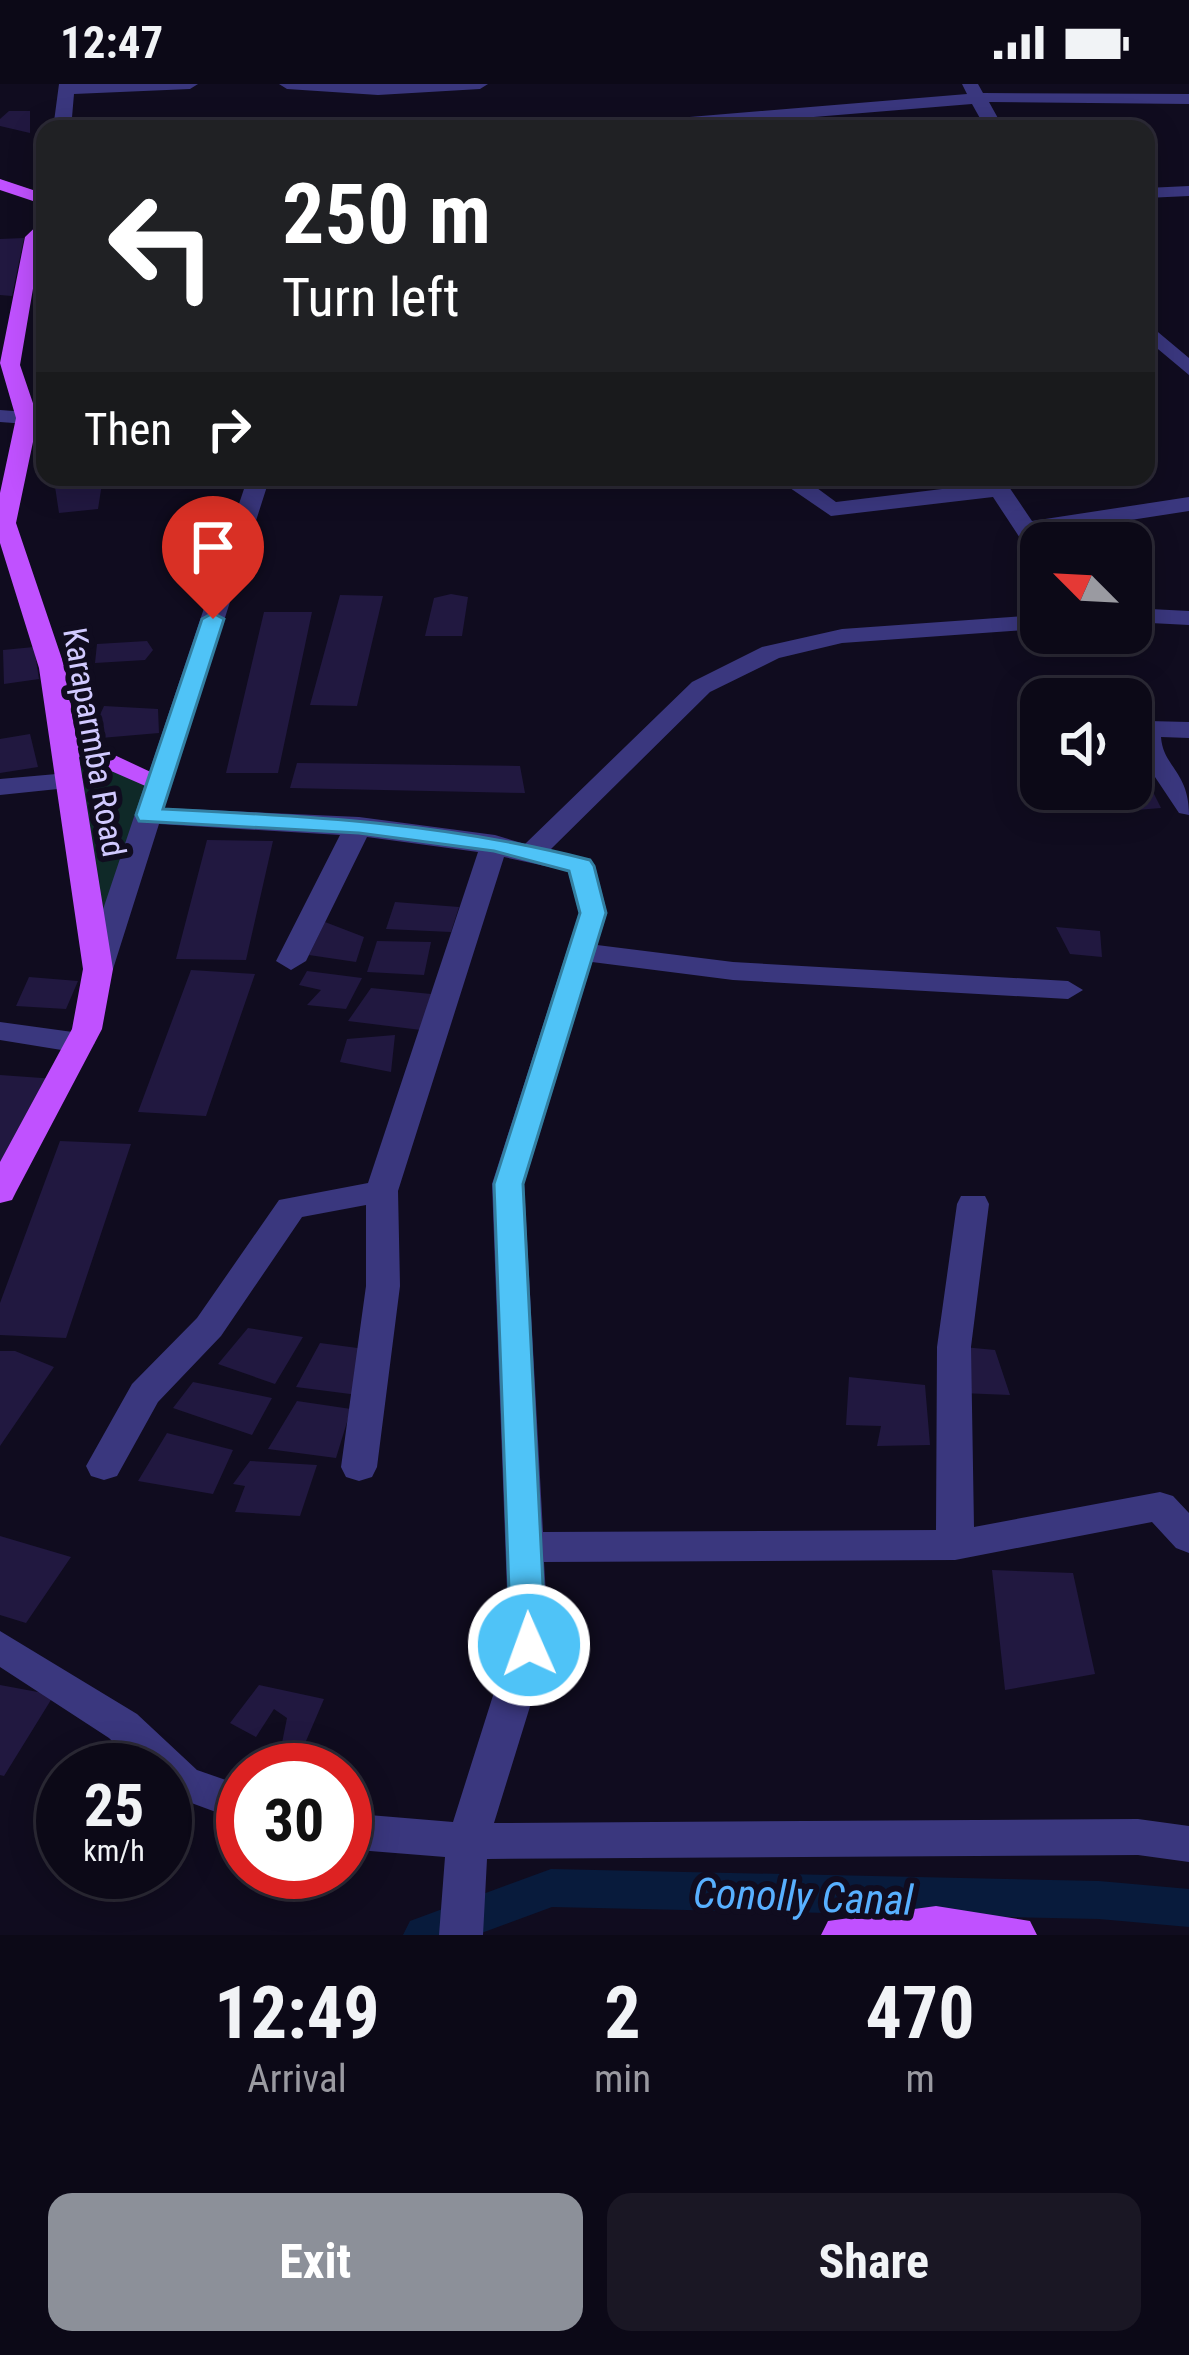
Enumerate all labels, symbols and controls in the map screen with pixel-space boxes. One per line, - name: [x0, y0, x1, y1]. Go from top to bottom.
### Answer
- text: 12:47: [60, 16, 163, 69]
- text: 250 m: [282, 165, 491, 264]
- icon: left: [84, 168, 240, 324]
- text: Turn left: [282, 266, 459, 329]
- icon: right: [196, 396, 262, 462]
- text: Then: [84, 403, 172, 456]
- pin: [162, 496, 264, 619]
- icon: arrive: [180, 514, 246, 580]
- north arrow: [1020, 522, 1152, 654]
- map controls: [1020, 522, 1152, 810]
- street label: Karaparmba Road: [55, 625, 134, 860]
- button: sound: [1020, 678, 1152, 810]
- position arrow: [466, 1582, 592, 1708]
- speed limit sign: 30: [216, 1743, 372, 1899]
- text: 25: [84, 1770, 144, 1841]
- text: km/h: [83, 1833, 145, 1868]
- water label: Conolly Canal: [692, 1868, 914, 1925]
- text: 12:49: [214, 1971, 380, 2056]
- text: 2: [604, 1971, 641, 2056]
- text: 470: [865, 1971, 975, 2056]
- text: Arrival: [247, 2056, 347, 2102]
- text: min: [594, 2056, 651, 2102]
- text: m: [905, 2056, 935, 2102]
- button: Exit: [48, 2193, 583, 2331]
- button: Share: [607, 2193, 1141, 2331]

